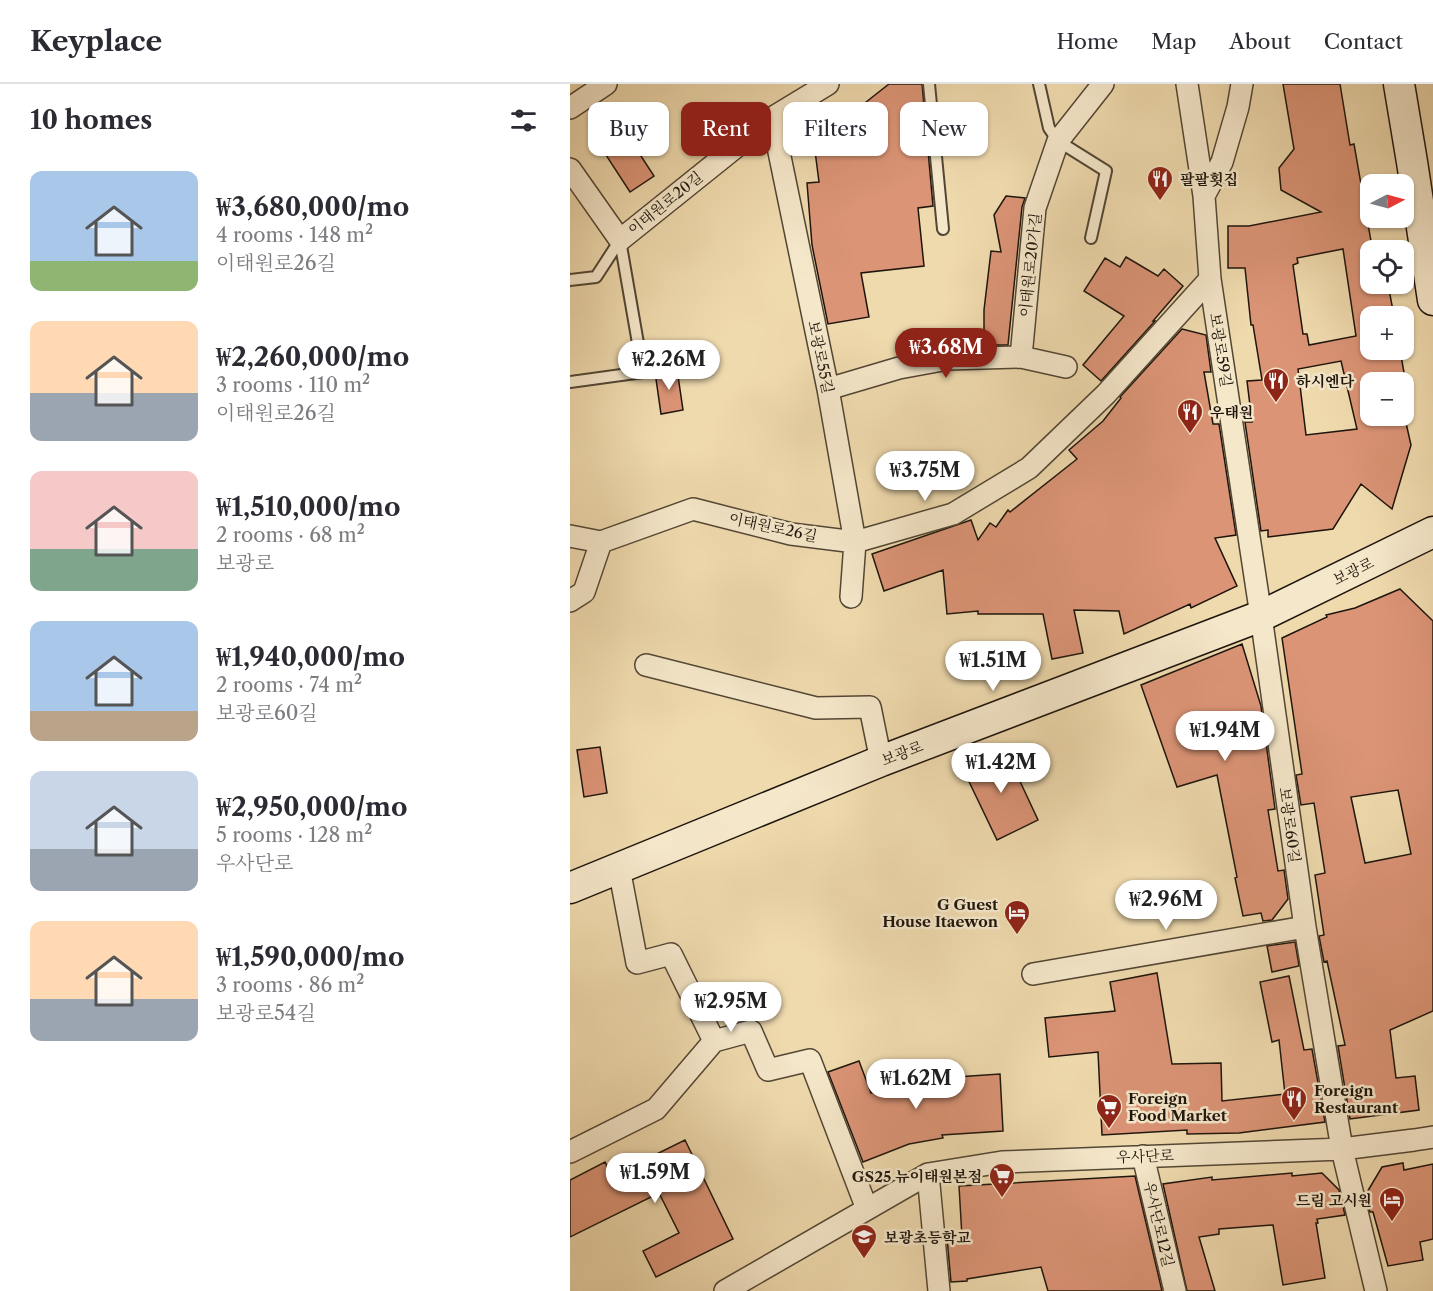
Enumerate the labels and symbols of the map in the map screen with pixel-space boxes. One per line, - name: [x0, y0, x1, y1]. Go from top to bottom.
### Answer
- restaurant icon: 팔팔횟집: [1145, 164, 1175, 202]
- street label: 이태원로20길: [624, 167, 706, 239]
- place label: 팔팔횟집: [1180, 170, 1238, 189]
- north arrow: [1360, 174, 1414, 228]
- street label: 이태원로20가길: [1015, 212, 1045, 318]
- street label: 보광로59길: [1206, 312, 1236, 388]
- street label: 보광로55길: [804, 319, 838, 395]
- pin: ₩3.68M: [897, 328, 995, 379]
- pin: ₩2.26M: [620, 340, 718, 391]
- restaurant icon: 하시엔다: [1261, 366, 1291, 404]
- place label: 하시엔다: [1296, 372, 1354, 391]
- restaurant icon: 우태원: [1175, 397, 1205, 435]
- place label: 우태원: [1210, 403, 1253, 422]
- pin: ₩3.75M: [876, 451, 974, 502]
- street label: 이태원로26길: [727, 508, 819, 546]
- street label: 보광로: [1329, 553, 1377, 589]
- pin: ₩1.51M: [944, 641, 1042, 692]
- pin: ₩1.94M: [1176, 711, 1274, 762]
- street label: 보광로: [878, 736, 926, 770]
- pin: ₩1.42M: [952, 743, 1050, 794]
- street label: 보광로60길: [1275, 786, 1305, 864]
- pin: ₩2.96M: [1117, 880, 1215, 931]
- place label: G Guest House Itaewon: [882, 895, 999, 931]
- hotel icon: G Guest House Itaewon: [1002, 898, 1032, 936]
- pin: ₩2.95M: [682, 982, 780, 1033]
- pin: ₩1.62M: [867, 1059, 965, 1110]
- place label: Foreign Restaurant: [1314, 1081, 1398, 1117]
- restaurant icon: Foreign Restaurant: [1279, 1084, 1309, 1122]
- place label: Foreign Food Market: [1128, 1089, 1227, 1125]
- supermarket icon: Foreign Food Market: [1094, 1092, 1124, 1130]
- street label: 우사단로: [1116, 1145, 1175, 1167]
- pin: ₩1.59M: [606, 1153, 704, 1204]
- supermarket icon: GS25 뉴이태원본점: [987, 1161, 1017, 1199]
- place label: GS25 뉴이태원본점: [852, 1167, 982, 1186]
- street label: 우사단로12길: [1140, 1179, 1178, 1269]
- hotel icon: 드림 고시원: [1377, 1185, 1407, 1223]
- place label: 드림 고시원: [1296, 1191, 1372, 1210]
- school or university icon: 보광초등학교: [849, 1222, 879, 1260]
- place label: 보광초등학교: [884, 1228, 971, 1247]

